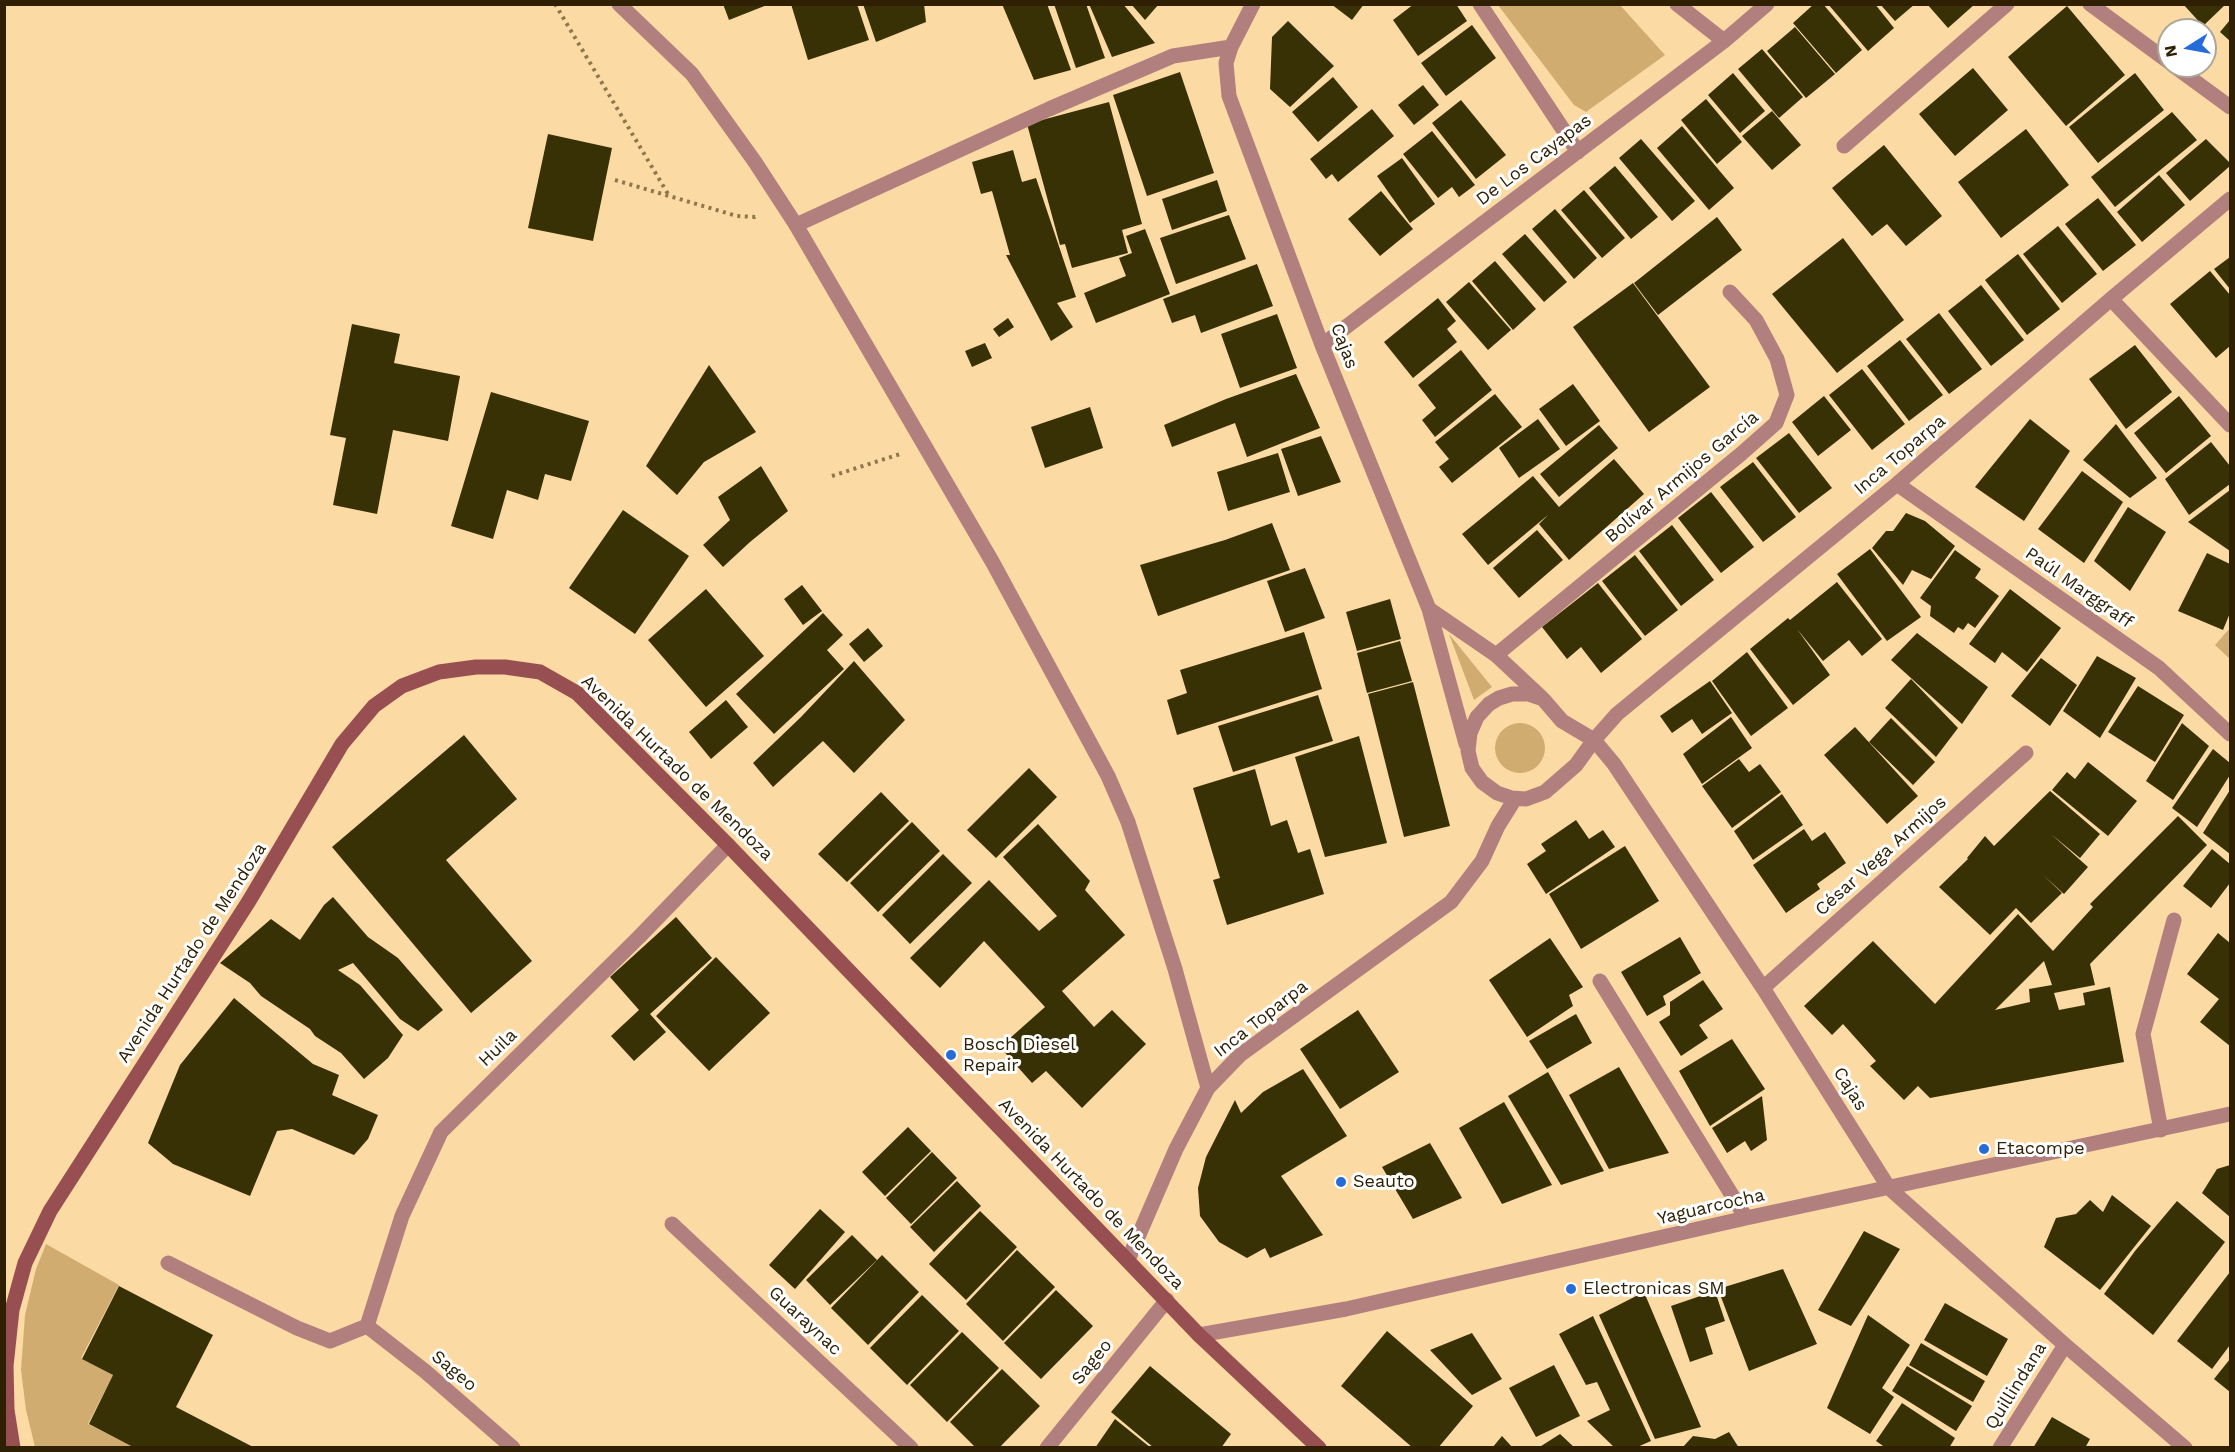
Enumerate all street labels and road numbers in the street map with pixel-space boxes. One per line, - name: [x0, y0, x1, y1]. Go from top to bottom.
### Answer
- street label: De Los Cayapas: [1472, 110, 1596, 210]
- street label: Cajas: [1325, 320, 1363, 372]
- street label: Bolívar Armijos García: [1601, 407, 1763, 547]
- street label: Inca Toparpa: [1850, 410, 1950, 500]
- street label: Paúl Marggraff: [2021, 543, 2137, 633]
- street label: Avenida Hurtado de Mendoza: [577, 671, 777, 865]
- street label: César Vega Armijos: [1811, 791, 1951, 921]
- street label: Avenida Hurtado de Mendoza: [113, 839, 271, 1067]
- street label: Inca Toparpa: [1210, 976, 1312, 1062]
- street label: Huila: [474, 1025, 522, 1071]
- street label: Cajas: [1828, 1063, 1872, 1115]
- street label: Avenida Hurtado de Mendoza: [994, 1094, 1188, 1294]
- street label: Yaguarcocha: [1655, 1184, 1767, 1230]
- street label: Guaraynac: [764, 1282, 846, 1360]
- street label: Sageo: [1067, 1335, 1117, 1389]
- street label: Quillindana: [1981, 1338, 2051, 1434]
- street label: Sageo: [427, 1346, 481, 1396]

